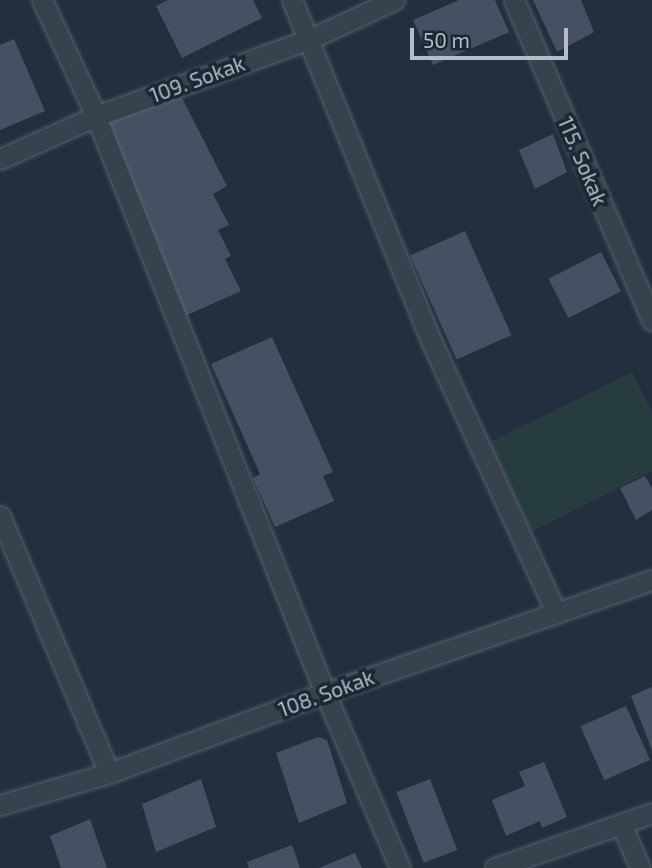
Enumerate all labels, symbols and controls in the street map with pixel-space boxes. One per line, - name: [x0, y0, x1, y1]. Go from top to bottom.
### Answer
- scale bar: [414, 14, 572, 58]
- text: 50 m: [423, 27, 470, 52]
- street label: 109. Sokak: [146, 50, 248, 108]
- street label: 115. Sokak: [553, 113, 613, 209]
- street label: 108. Sokak: [275, 664, 377, 722]

